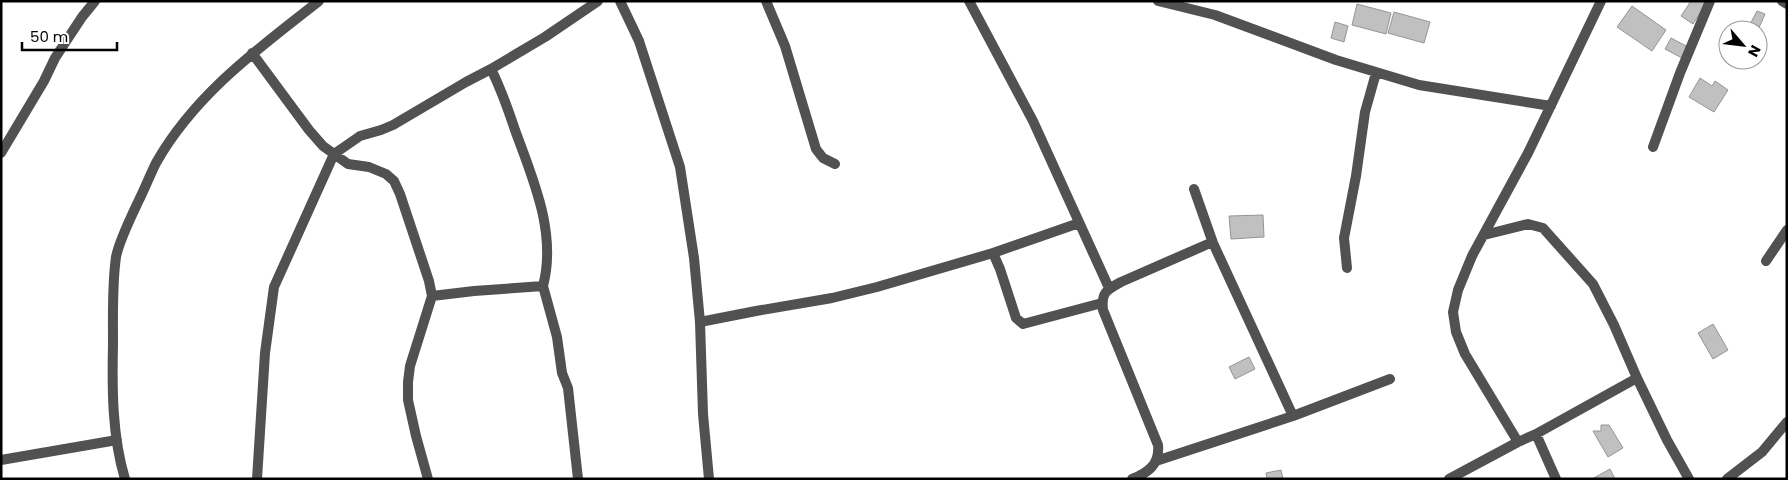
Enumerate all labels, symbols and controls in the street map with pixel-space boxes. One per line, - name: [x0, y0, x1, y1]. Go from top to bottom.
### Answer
- scale bar: [22, 20, 118, 52]
- north arrow: [1718, 20, 1768, 70]
- text: 50 m: [30, 26, 68, 47]
- text: N: [1743, 42, 1766, 60]

